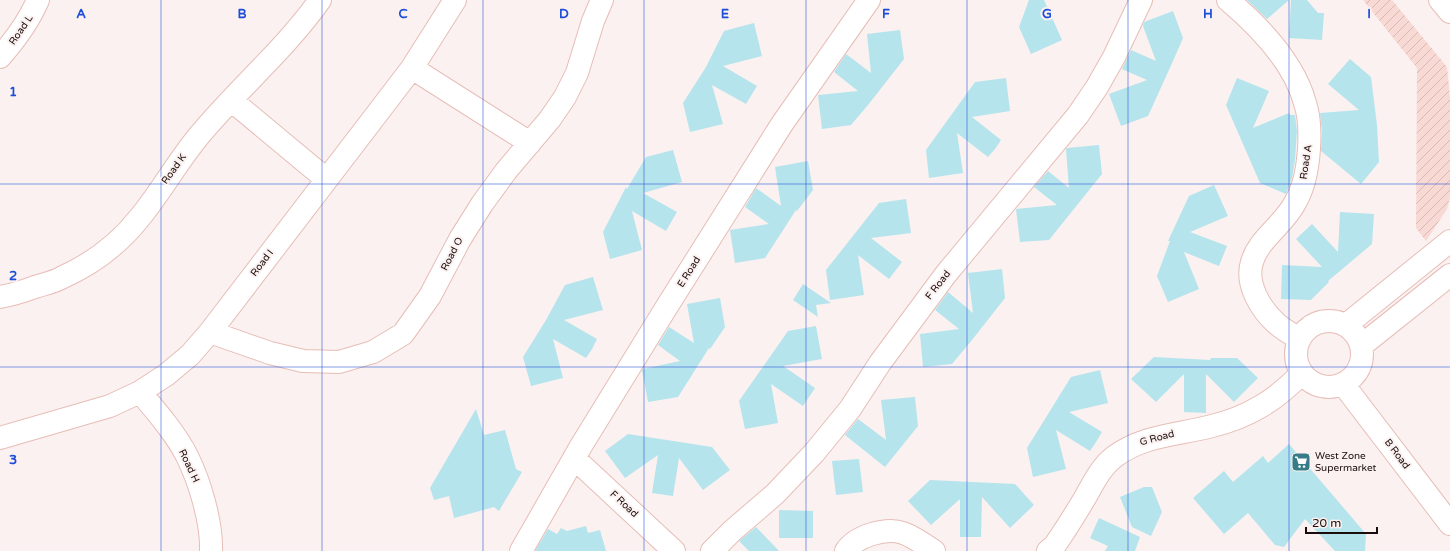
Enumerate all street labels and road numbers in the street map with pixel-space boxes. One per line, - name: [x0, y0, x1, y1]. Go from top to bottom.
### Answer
- street label: Road L: [7, 13, 35, 47]
- street label: Road A: [1298, 144, 1314, 180]
- street label: Road K: [159, 151, 189, 186]
- street label: Road O: [439, 235, 465, 273]
- street label: Road I: [248, 247, 276, 279]
- street label: E Road: [675, 254, 703, 290]
- street label: F Road: [923, 268, 953, 302]
- street label: G Road: [1138, 428, 1176, 448]
- street label: B Road: [1382, 437, 1412, 471]
- street label: Road H: [176, 447, 202, 485]
- street label: F Road: [608, 488, 640, 520]

